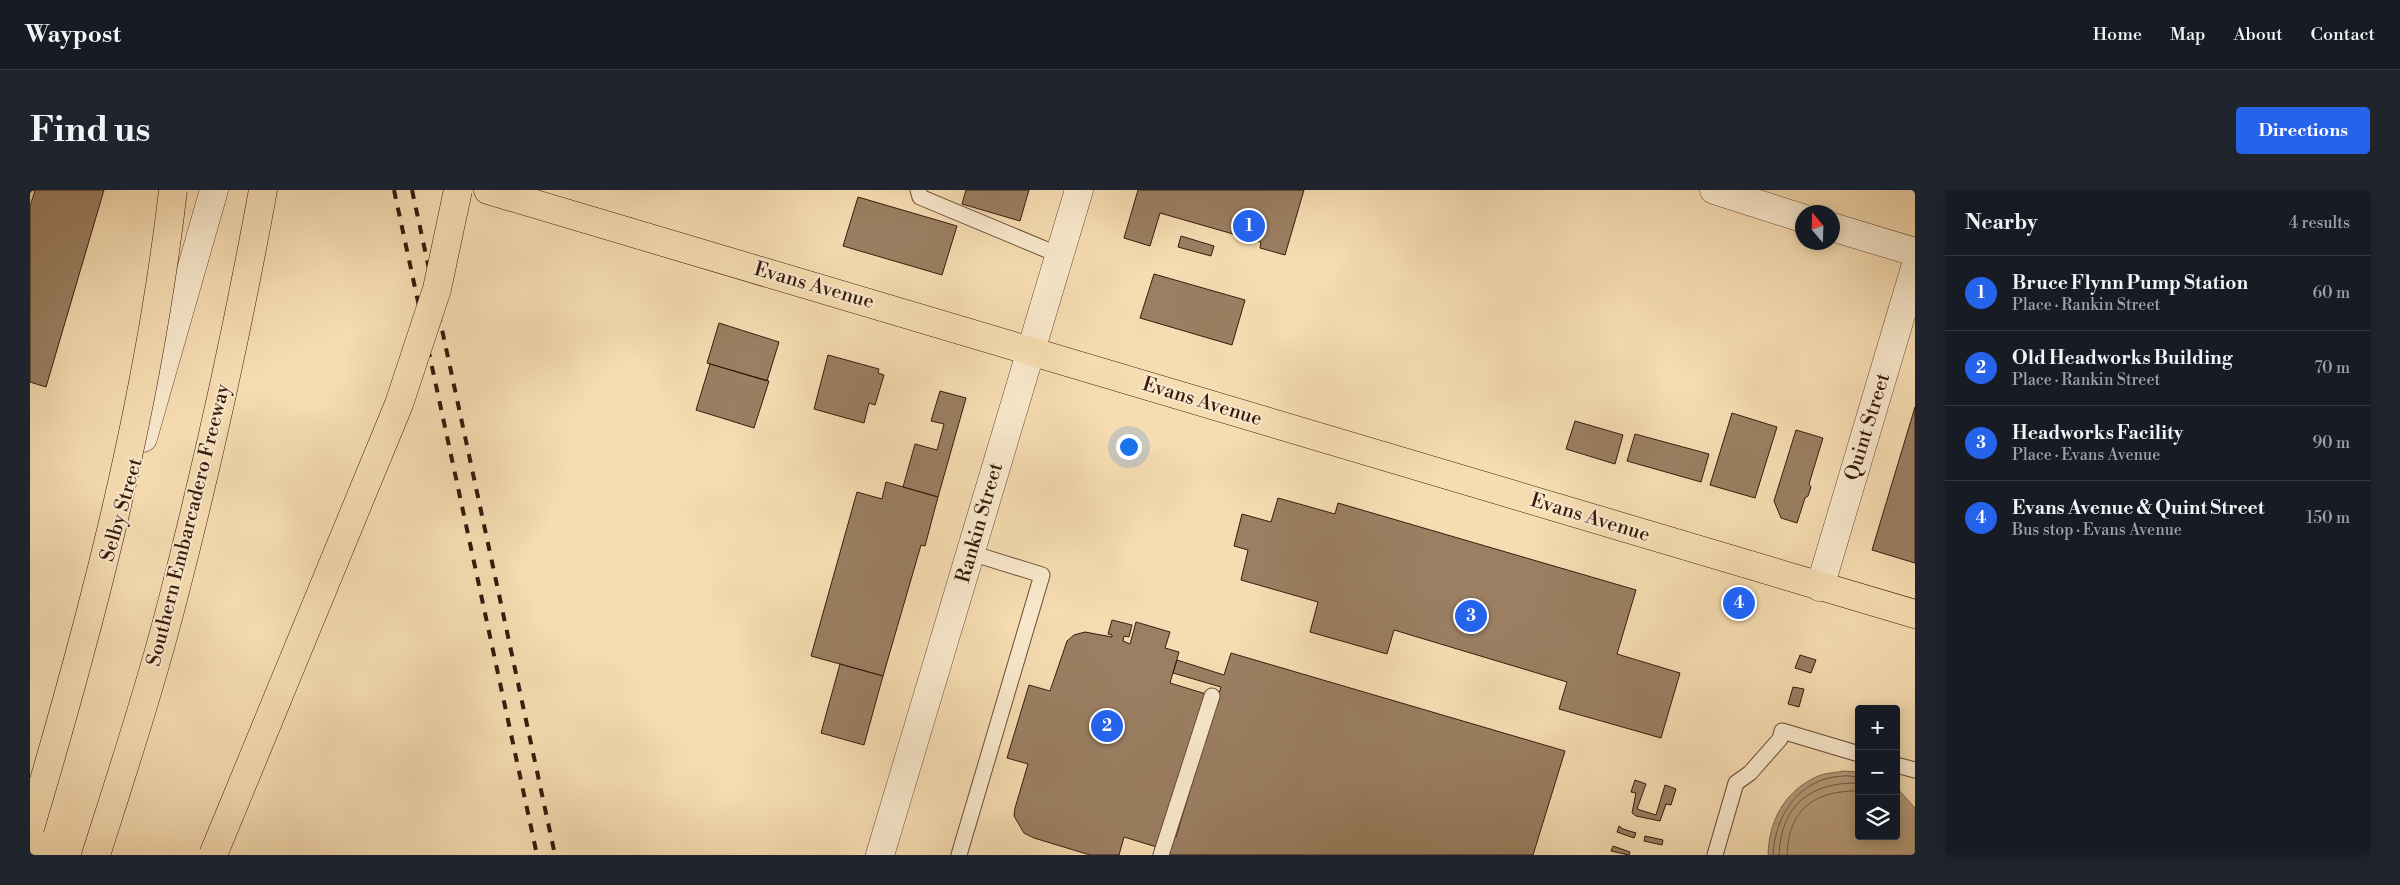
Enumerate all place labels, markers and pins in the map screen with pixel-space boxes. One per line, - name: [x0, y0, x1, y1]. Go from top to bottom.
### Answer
- pin: 1: [1233, 207, 1265, 245]
- pin: 4: [1723, 584, 1755, 622]
- pin: 3: [1455, 597, 1487, 635]
- pin: 2: [1091, 707, 1123, 745]

